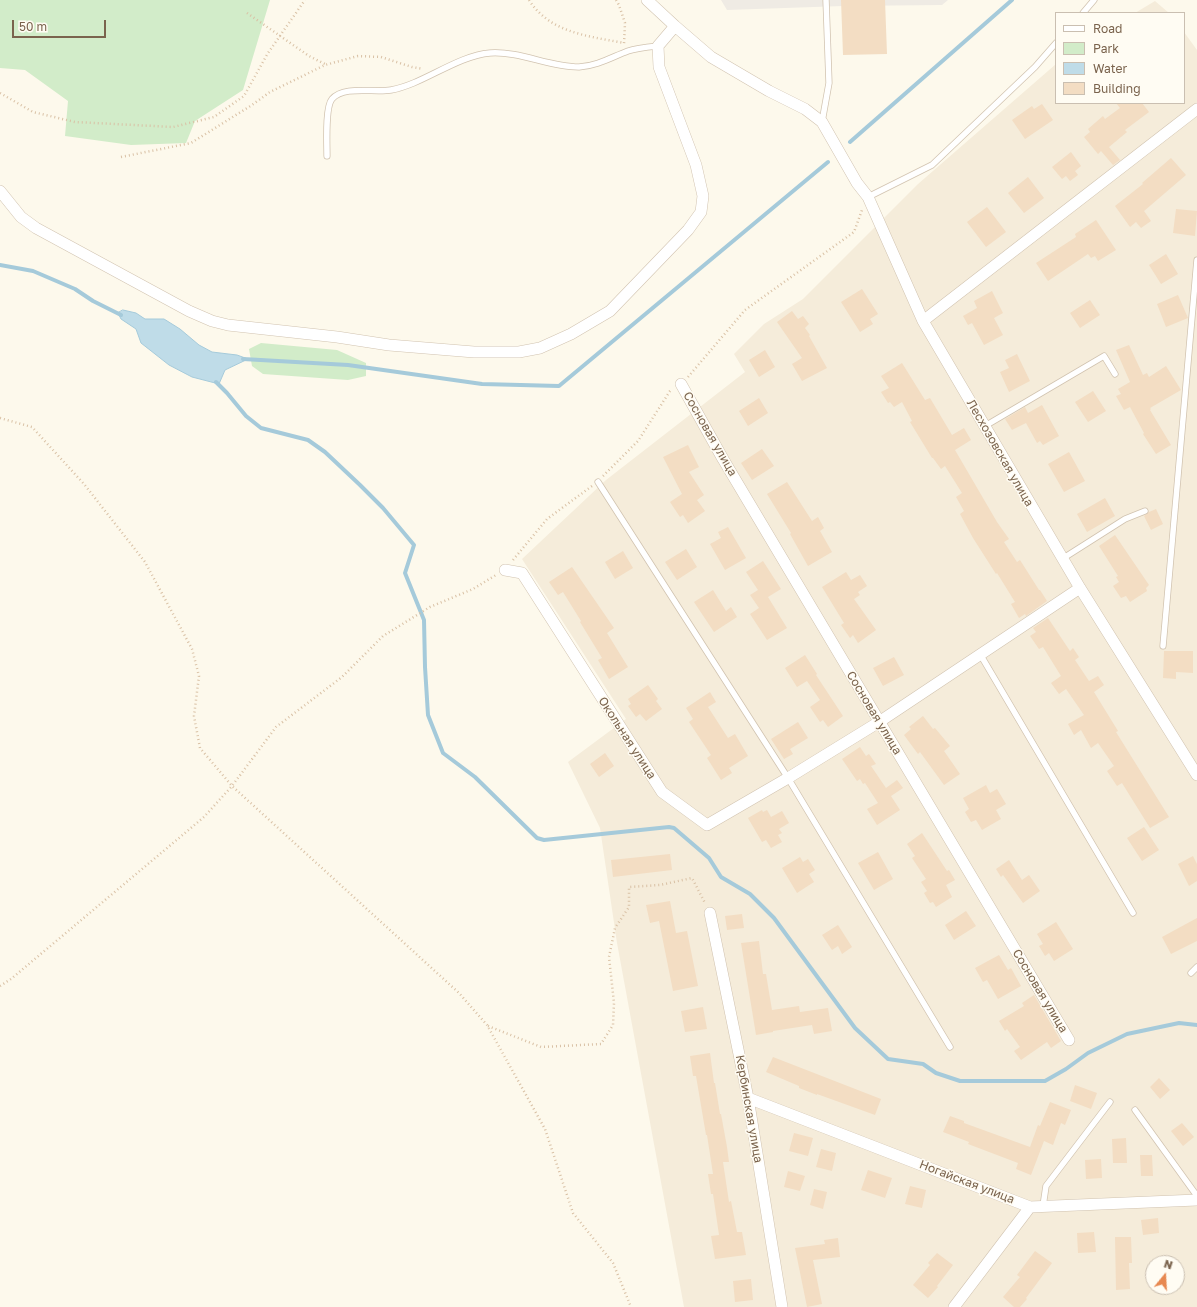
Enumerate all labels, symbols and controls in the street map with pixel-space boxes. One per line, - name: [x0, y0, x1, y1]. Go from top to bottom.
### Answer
- scale bar: [14, 12, 108, 38]
- legend: [1055, 12, 1185, 104]
- text: 50 m: [19, 19, 47, 34]
- text: Road: [1093, 21, 1122, 36]
- text: Park: [1093, 41, 1119, 56]
- text: Water: [1093, 61, 1127, 76]
- text: Building: [1093, 81, 1141, 96]
- street label: Сосновая улица: [680, 389, 740, 479]
- street label: Лесхозовская улица: [964, 397, 1036, 509]
- street label: Сосновая улица: [843, 669, 905, 757]
- street label: Окольная улица: [595, 694, 659, 782]
- street label: Сосновая улица: [1009, 947, 1071, 1035]
- street label: Кербинская улица: [732, 1054, 766, 1164]
- street label: Ногайская улица: [917, 1157, 1017, 1207]
- north arrow: [1145, 1255, 1185, 1295]
- text: N: [1163, 1257, 1175, 1272]

